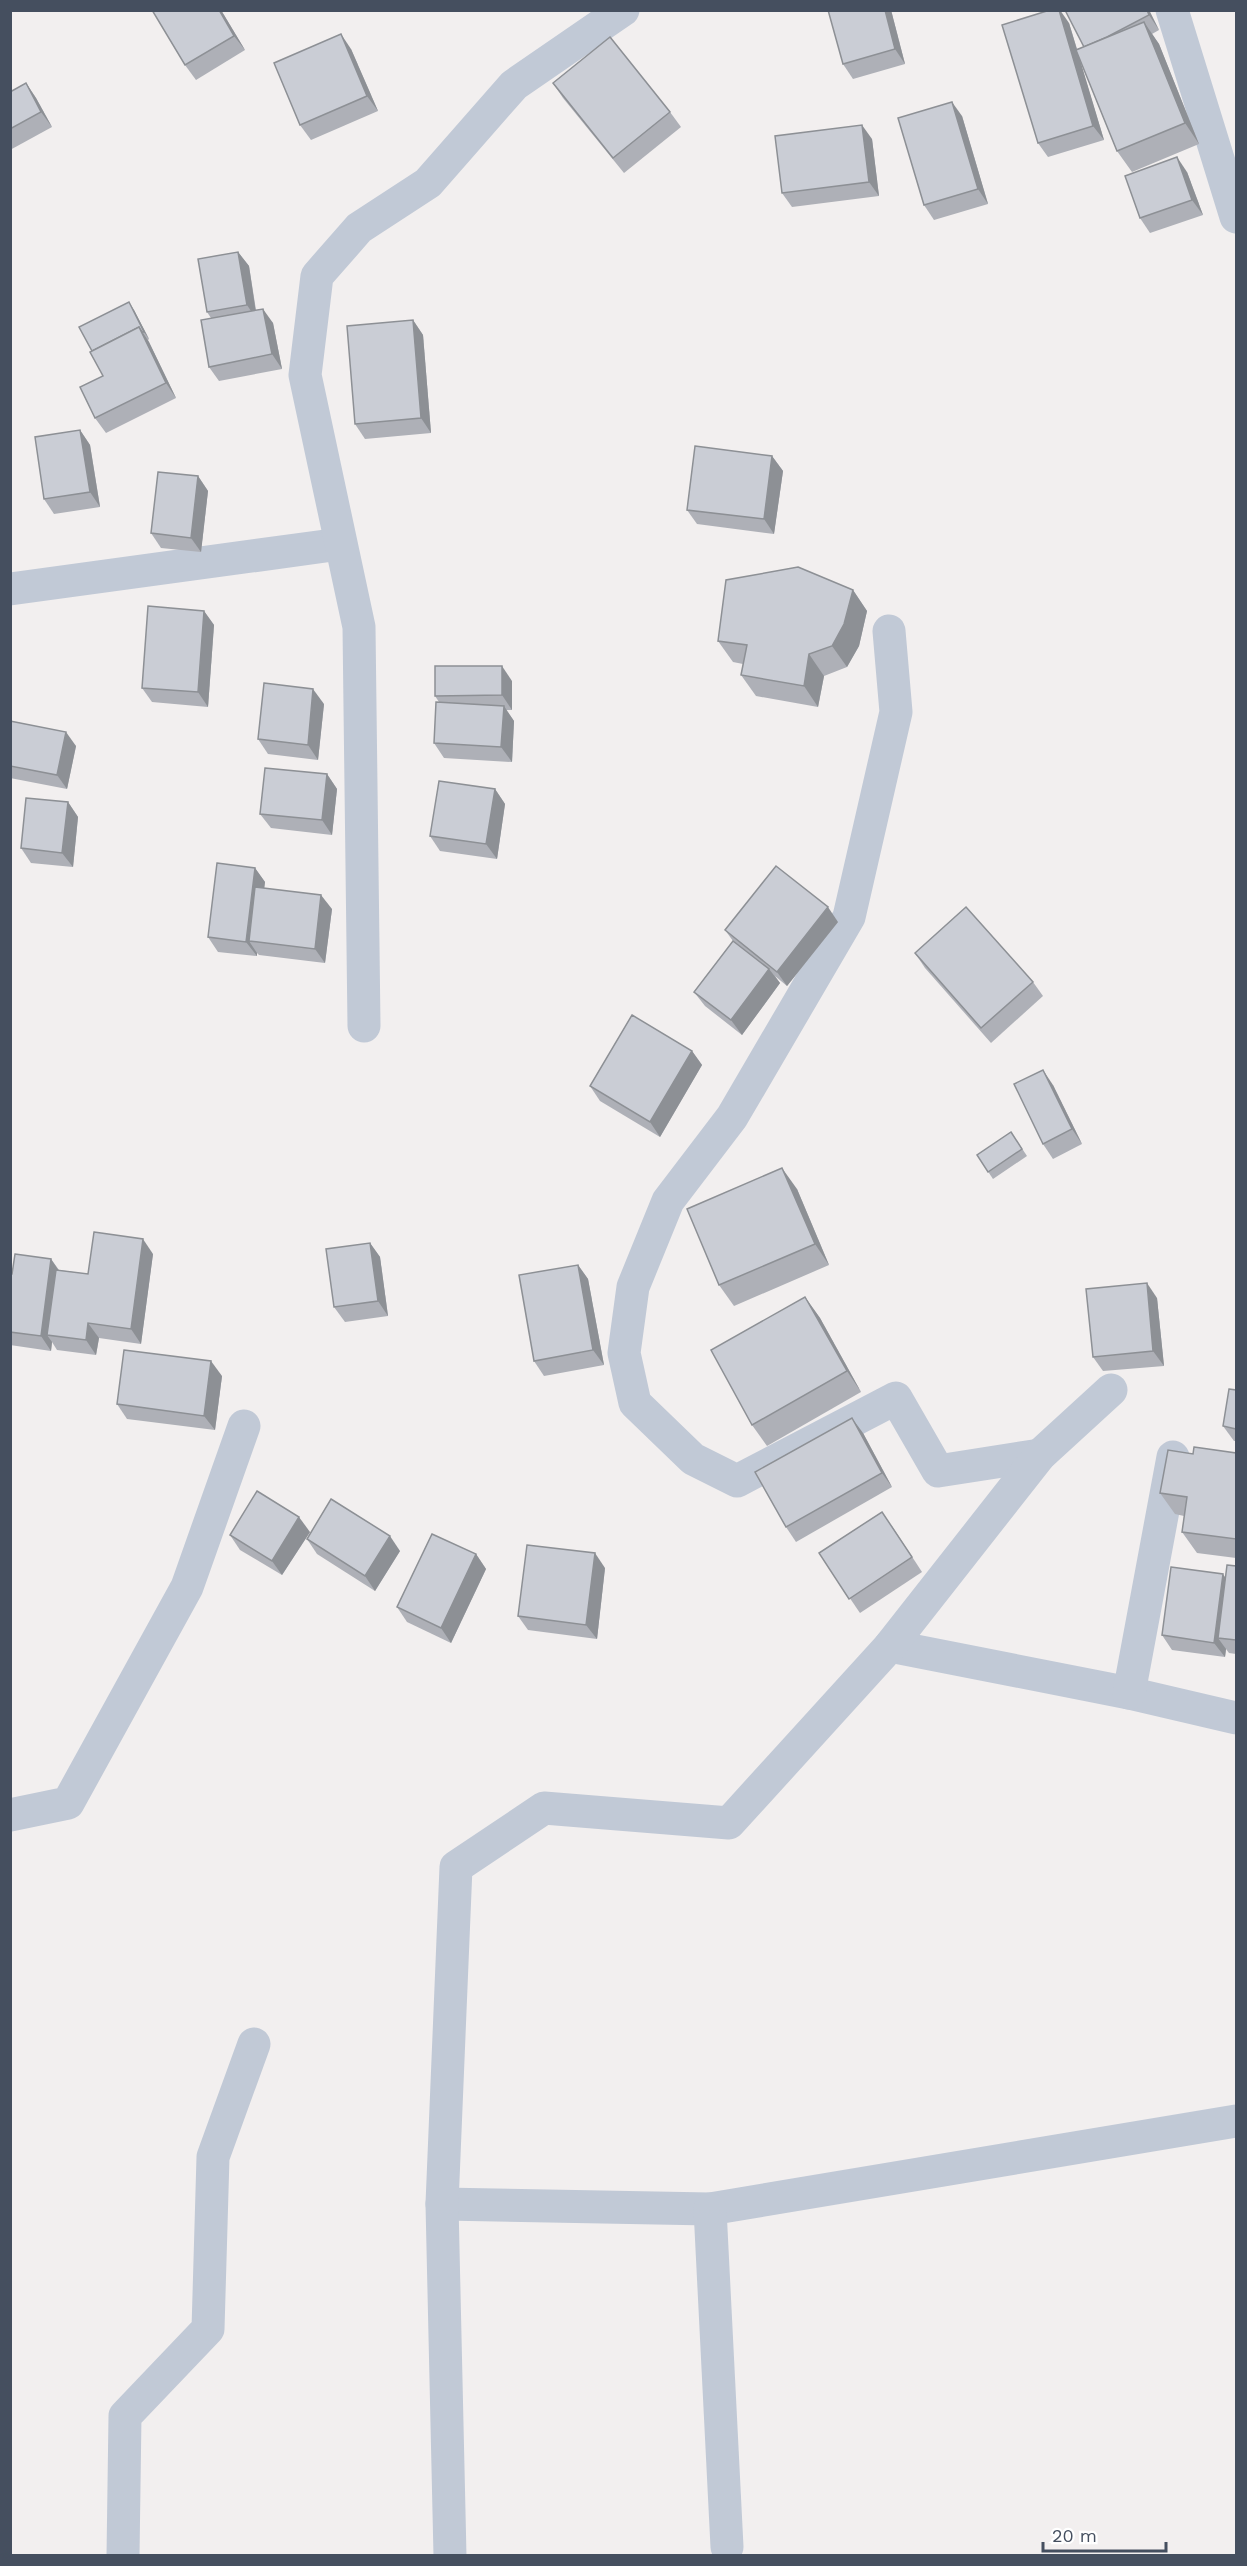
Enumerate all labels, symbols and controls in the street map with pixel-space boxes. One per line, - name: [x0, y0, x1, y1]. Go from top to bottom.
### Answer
- scale bar: [1043, 2515, 1166, 2553]
- text: 20 m: [1052, 2525, 1097, 2546]

